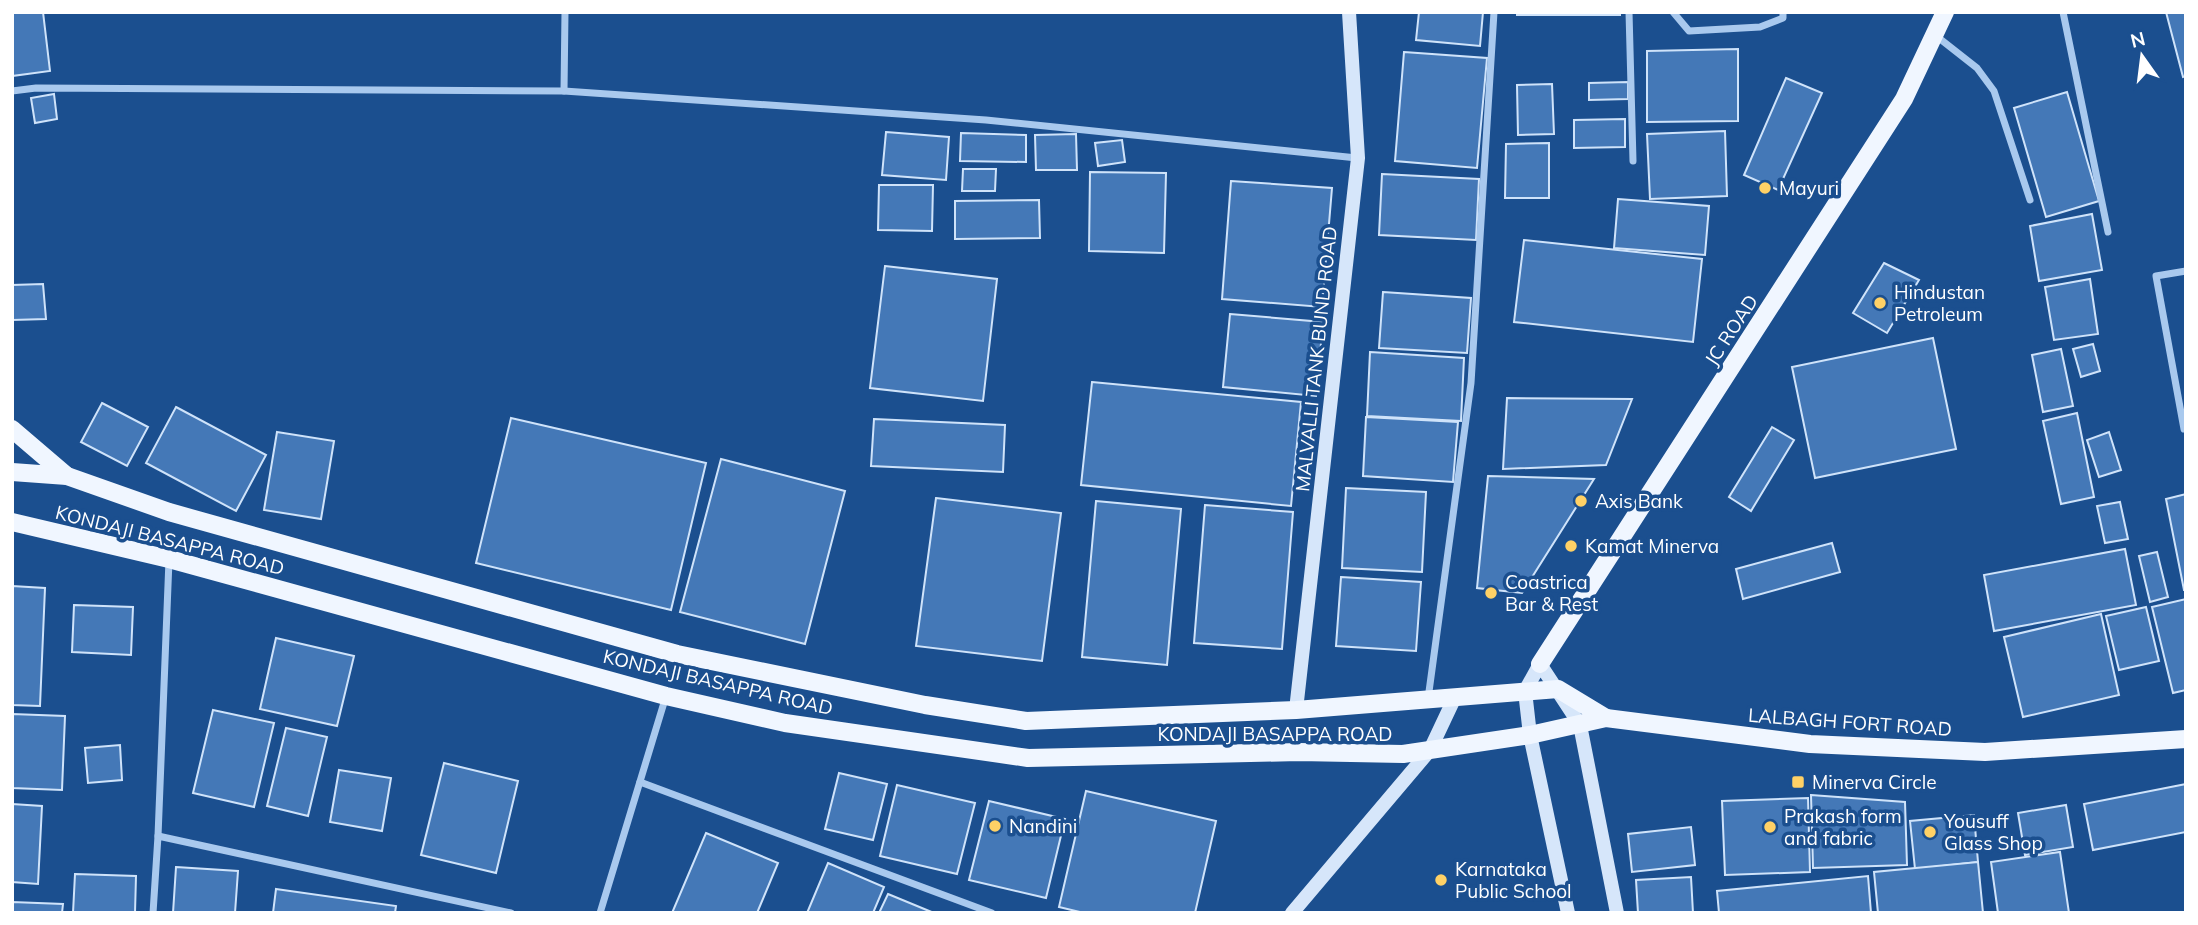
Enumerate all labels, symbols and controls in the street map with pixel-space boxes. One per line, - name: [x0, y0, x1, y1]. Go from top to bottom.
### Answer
- north arrow: [2107, 21, 2177, 91]
- text: N: [2128, 26, 2148, 53]
- place label: Mayuri: [1779, 176, 1839, 200]
- marker: Mayuri: [1757, 180, 1773, 196]
- street label: MALVALLI TANK BUND ROAD: [1290, 225, 1342, 493]
- place label: Hindustan Petroleum: [1894, 280, 1985, 326]
- street label: JC ROAD: [1699, 290, 1763, 370]
- marker: Hindustan Petroleum: [1872, 295, 1888, 311]
- place label: Axis Bank: [1595, 489, 1683, 513]
- marker: Axis Bank: [1573, 493, 1589, 509]
- street label: KONDAJI BASAPPA ROAD: [53, 500, 287, 580]
- place label: Kamat Minerva: [1585, 534, 1719, 558]
- marker: Kamat Minerva: [1563, 538, 1579, 554]
- place label: Coastrica Bar & Rest: [1505, 570, 1598, 616]
- marker: Coastrica Bar & Rest: [1483, 585, 1499, 601]
- street label: KONDAJI BASAPPA ROAD: [601, 644, 835, 720]
- street label: LALBAGH FORT ROAD: [1747, 703, 1953, 741]
- street label: KONDAJI BASAPPA ROAD: [1157, 722, 1393, 746]
- place label: Minerva Circle: [1812, 770, 1937, 794]
- marker: Minerva Circle: [1790, 774, 1806, 790]
- place label: Prakash form and fabric: [1784, 804, 1902, 850]
- place label: Yousuff Glass Shop: [1943, 809, 2043, 855]
- place label: Nandini: [1009, 814, 1077, 838]
- marker: Nandini: [987, 818, 1003, 834]
- marker: Prakash form and fabric: [1762, 819, 1778, 835]
- marker: Yousuff Glass Shop: [1922, 824, 1938, 840]
- place label: Karnataka Public School: [1455, 857, 1572, 903]
- marker: Karnataka Public School: [1433, 872, 1449, 888]

